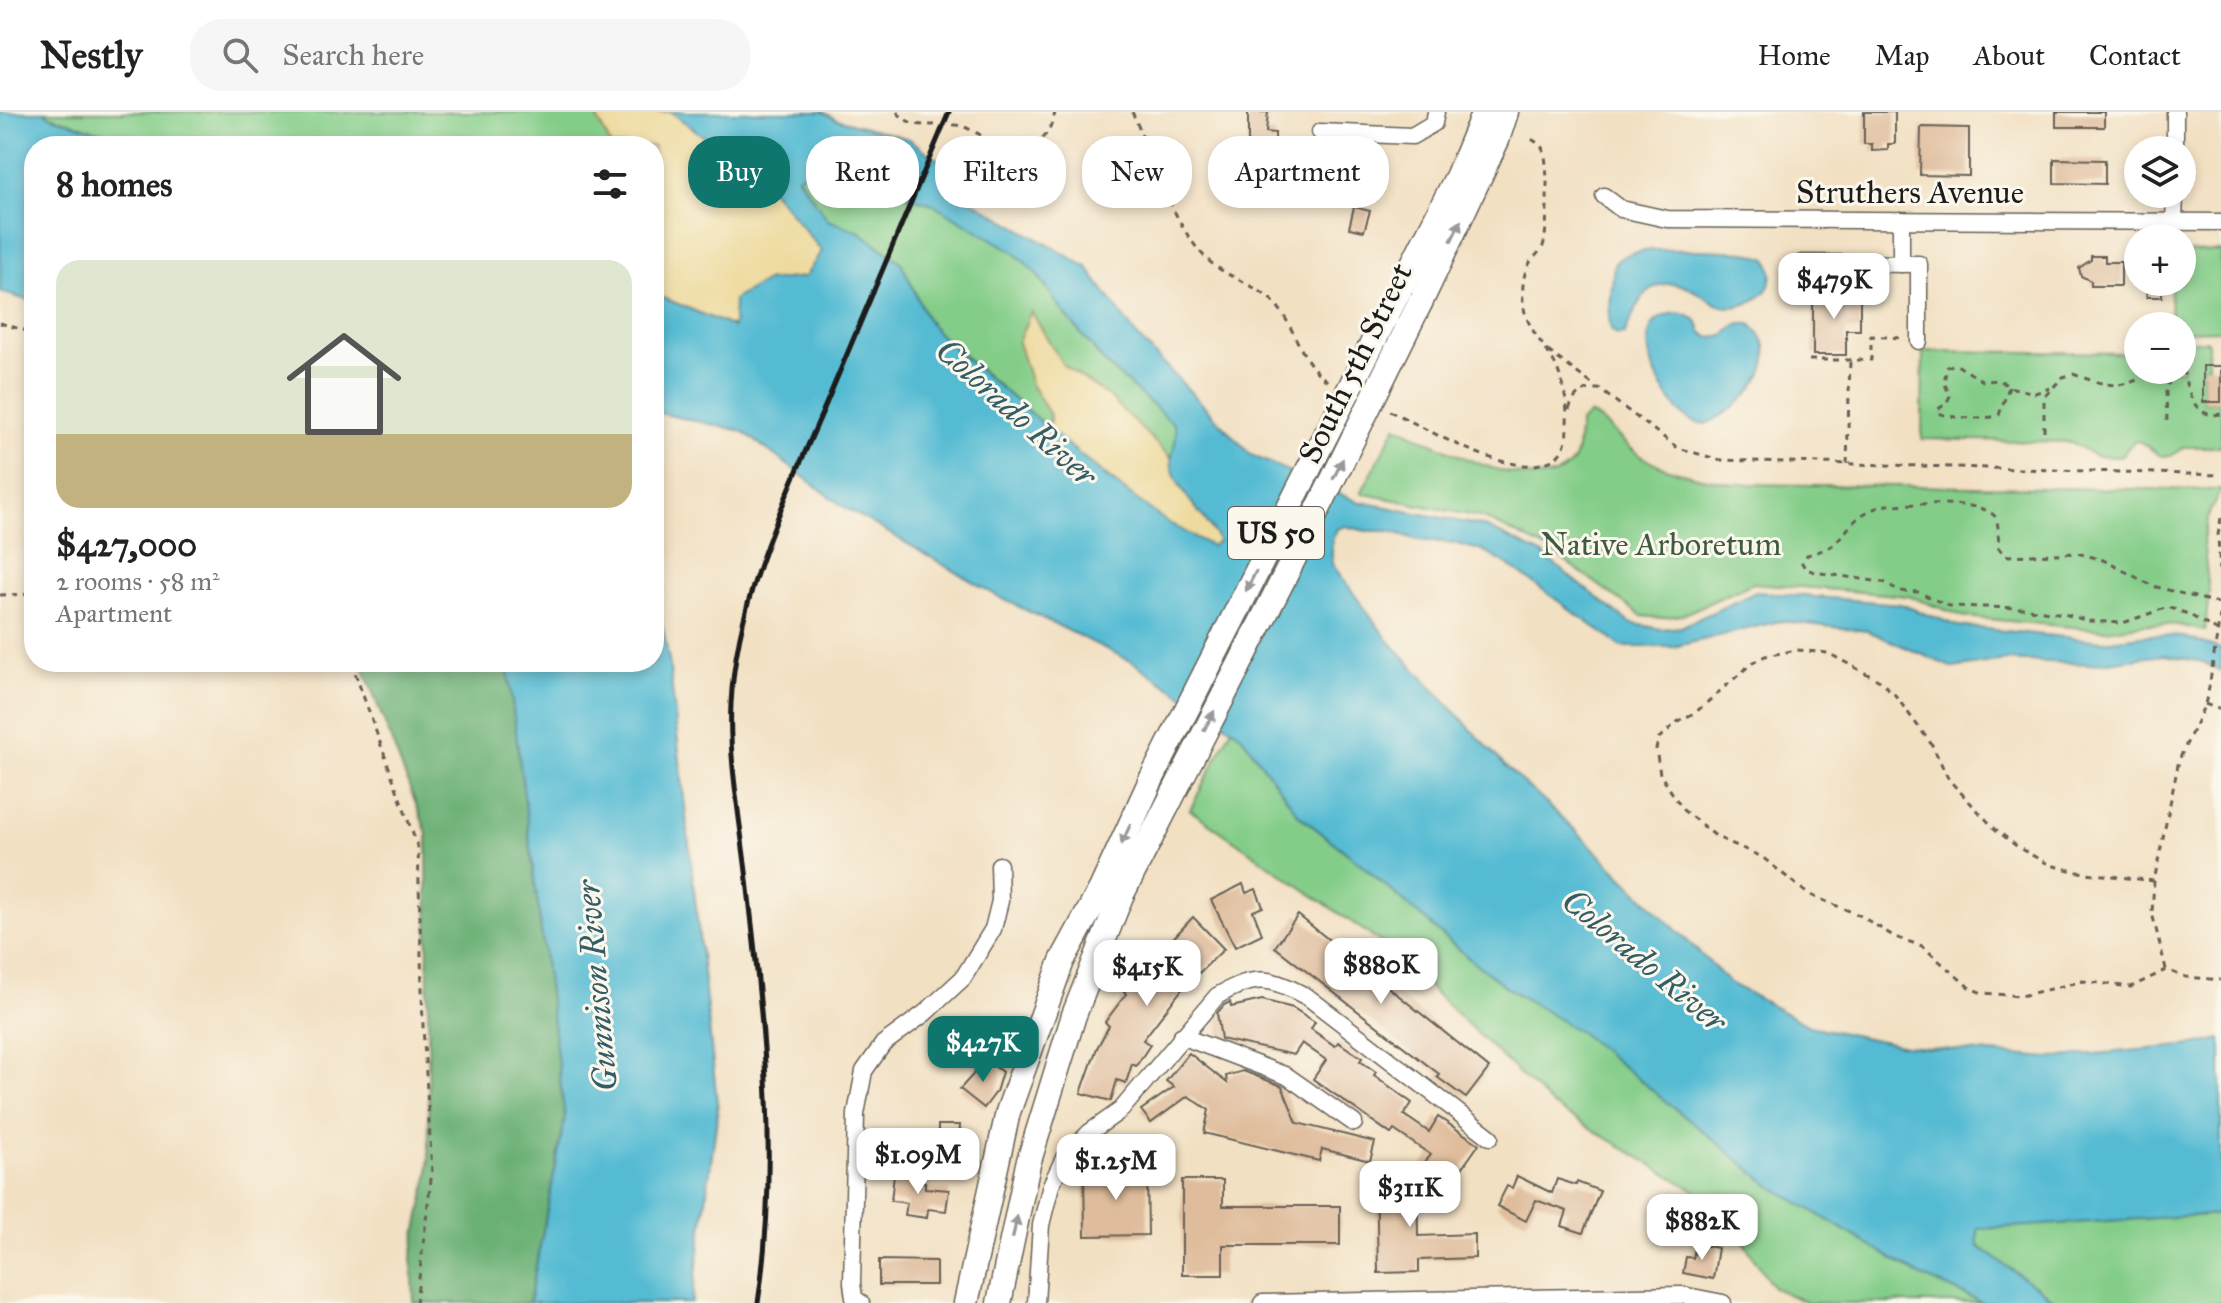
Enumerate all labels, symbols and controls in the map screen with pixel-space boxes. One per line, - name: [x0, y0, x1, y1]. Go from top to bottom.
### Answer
- search box: [190, 19, 750, 91]
- text: Nestly: [40, 32, 142, 78]
- icon: search: [218, 33, 262, 77]
- text: Search here: [282, 37, 424, 73]
- text: Home: [1758, 38, 1831, 73]
- text: Map: [1875, 38, 1929, 73]
- text: About: [1973, 38, 2045, 73]
- text: Contact: [2089, 38, 2181, 73]
- chip: Buy: [688, 136, 790, 208]
- chip: Rent: [806, 136, 919, 208]
- chip: Filters: [935, 136, 1066, 208]
- chip: New: [1082, 136, 1192, 208]
- chip: Apartment: [1208, 136, 1389, 208]
- map controls: [2124, 136, 2196, 384]
- button: layers: [2124, 136, 2196, 208]
- icon: filters: [588, 162, 632, 206]
- text: 8 homes: [56, 164, 172, 205]
- street label: Struthers Avenue: [1796, 173, 2024, 212]
- one-way arrow: [1449, 219, 1462, 242]
- button: +: [2124, 224, 2196, 296]
- pin: $479K: [1778, 253, 1890, 321]
- street label: South 5th Street: [1290, 257, 1421, 470]
- text: $479K: [1796, 263, 1872, 295]
- icon: home: [272, 312, 416, 456]
- button: −: [2124, 312, 2196, 384]
- water label: Colorado River: [928, 329, 1107, 496]
- one-way arrow: [1331, 458, 1345, 481]
- road number: US 50: [1228, 507, 1324, 559]
- text: $427,000: [56, 524, 197, 565]
- park label: Native Arboretum: [1541, 525, 1781, 564]
- text: 2 rooms · 58 m²: [56, 565, 220, 597]
- one-way arrow: [1245, 570, 1258, 593]
- text: Apartment: [56, 597, 172, 629]
- one-way arrow: [1203, 710, 1216, 733]
- one-way arrow: [1119, 822, 1133, 846]
- water label: Gunnison River: [567, 877, 626, 1093]
- water label: Colorado River: [1554, 880, 1737, 1042]
- pin: $880K: [1325, 938, 1437, 1006]
- pin: $415K: [1091, 940, 1203, 1008]
- text: $880K: [1343, 948, 1419, 980]
- text: $415K: [1112, 950, 1182, 982]
- pin: $427K: [927, 1016, 1039, 1084]
- text: $427K: [946, 1026, 1020, 1058]
- pin: $1.09M: [853, 1128, 983, 1196]
- pin: $1.25M: [1051, 1134, 1181, 1202]
- text: $1.09M: [874, 1138, 962, 1170]
- text: $1.25M: [1075, 1144, 1157, 1176]
- pin: $311K: [1354, 1161, 1466, 1229]
- text: $311K: [1378, 1171, 1443, 1203]
- pin: $882K: [1646, 1194, 1758, 1262]
- text: $882K: [1665, 1204, 1739, 1236]
- one-way arrow: [1009, 1214, 1022, 1239]

